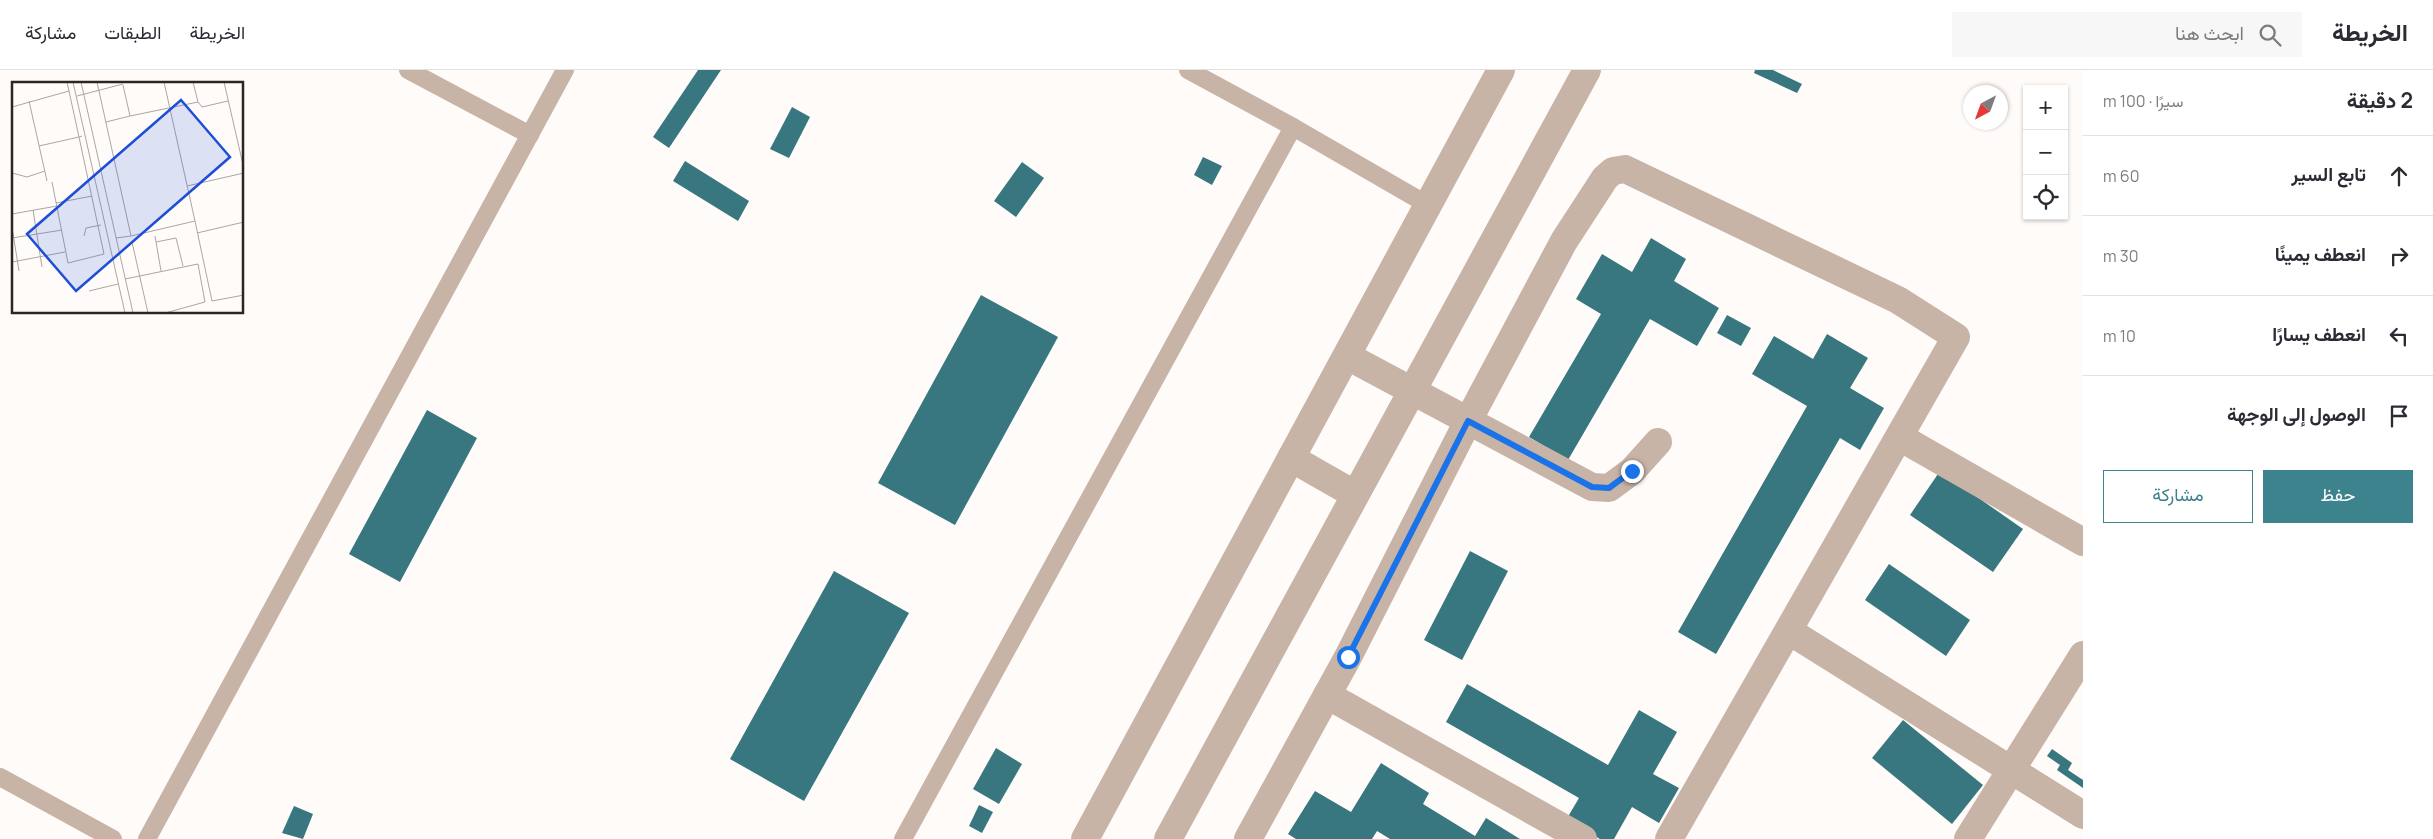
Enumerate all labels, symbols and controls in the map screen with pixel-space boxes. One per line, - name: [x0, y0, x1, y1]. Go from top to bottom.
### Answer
- search box: [1952, 12, 2302, 57]
- text: الخريطة: [2332, 15, 2408, 48]
- text: مشاركة: [25, 20, 76, 44]
- text: الطبقات: [104, 20, 161, 44]
- text: الخريطة: [189, 20, 245, 44]
- text: ابحث هنا: [2175, 20, 2244, 46]
- icon: search: [2256, 21, 2284, 49]
- inset map: [12, 82, 244, 314]
- north arrow: [1963, 85, 2008, 130]
- map controls: [2023, 85, 2068, 220]
- button: +: [2023, 85, 2068, 130]
- text: 2 دقيقة: [2347, 86, 2413, 114]
- text: سيرًا · 100 m: [2103, 90, 2183, 112]
- button: −: [2023, 130, 2068, 175]
- text: تابع السير: [2291, 161, 2366, 187]
- icon: ahead: [2385, 162, 2413, 190]
- text: 60 m: [2103, 165, 2139, 187]
- button: locate: [2023, 175, 2068, 220]
- text: انعطف يمينًا: [2275, 241, 2366, 267]
- icon: right: [2385, 242, 2413, 270]
- text: 30 m: [2103, 245, 2138, 267]
- text: انعطف يسارًا: [2272, 321, 2366, 347]
- icon: left: [2385, 322, 2413, 350]
- text: 10 m: [2103, 325, 2136, 347]
- text: الوصول إلى الوجهة: [2227, 401, 2366, 427]
- icon: arrive: [2385, 402, 2413, 430]
- route end: [1621, 460, 1644, 483]
- button: مشاركة: [2103, 470, 2253, 523]
- button: حفظ: [2263, 470, 2413, 523]
- route start: [1337, 646, 1360, 669]

